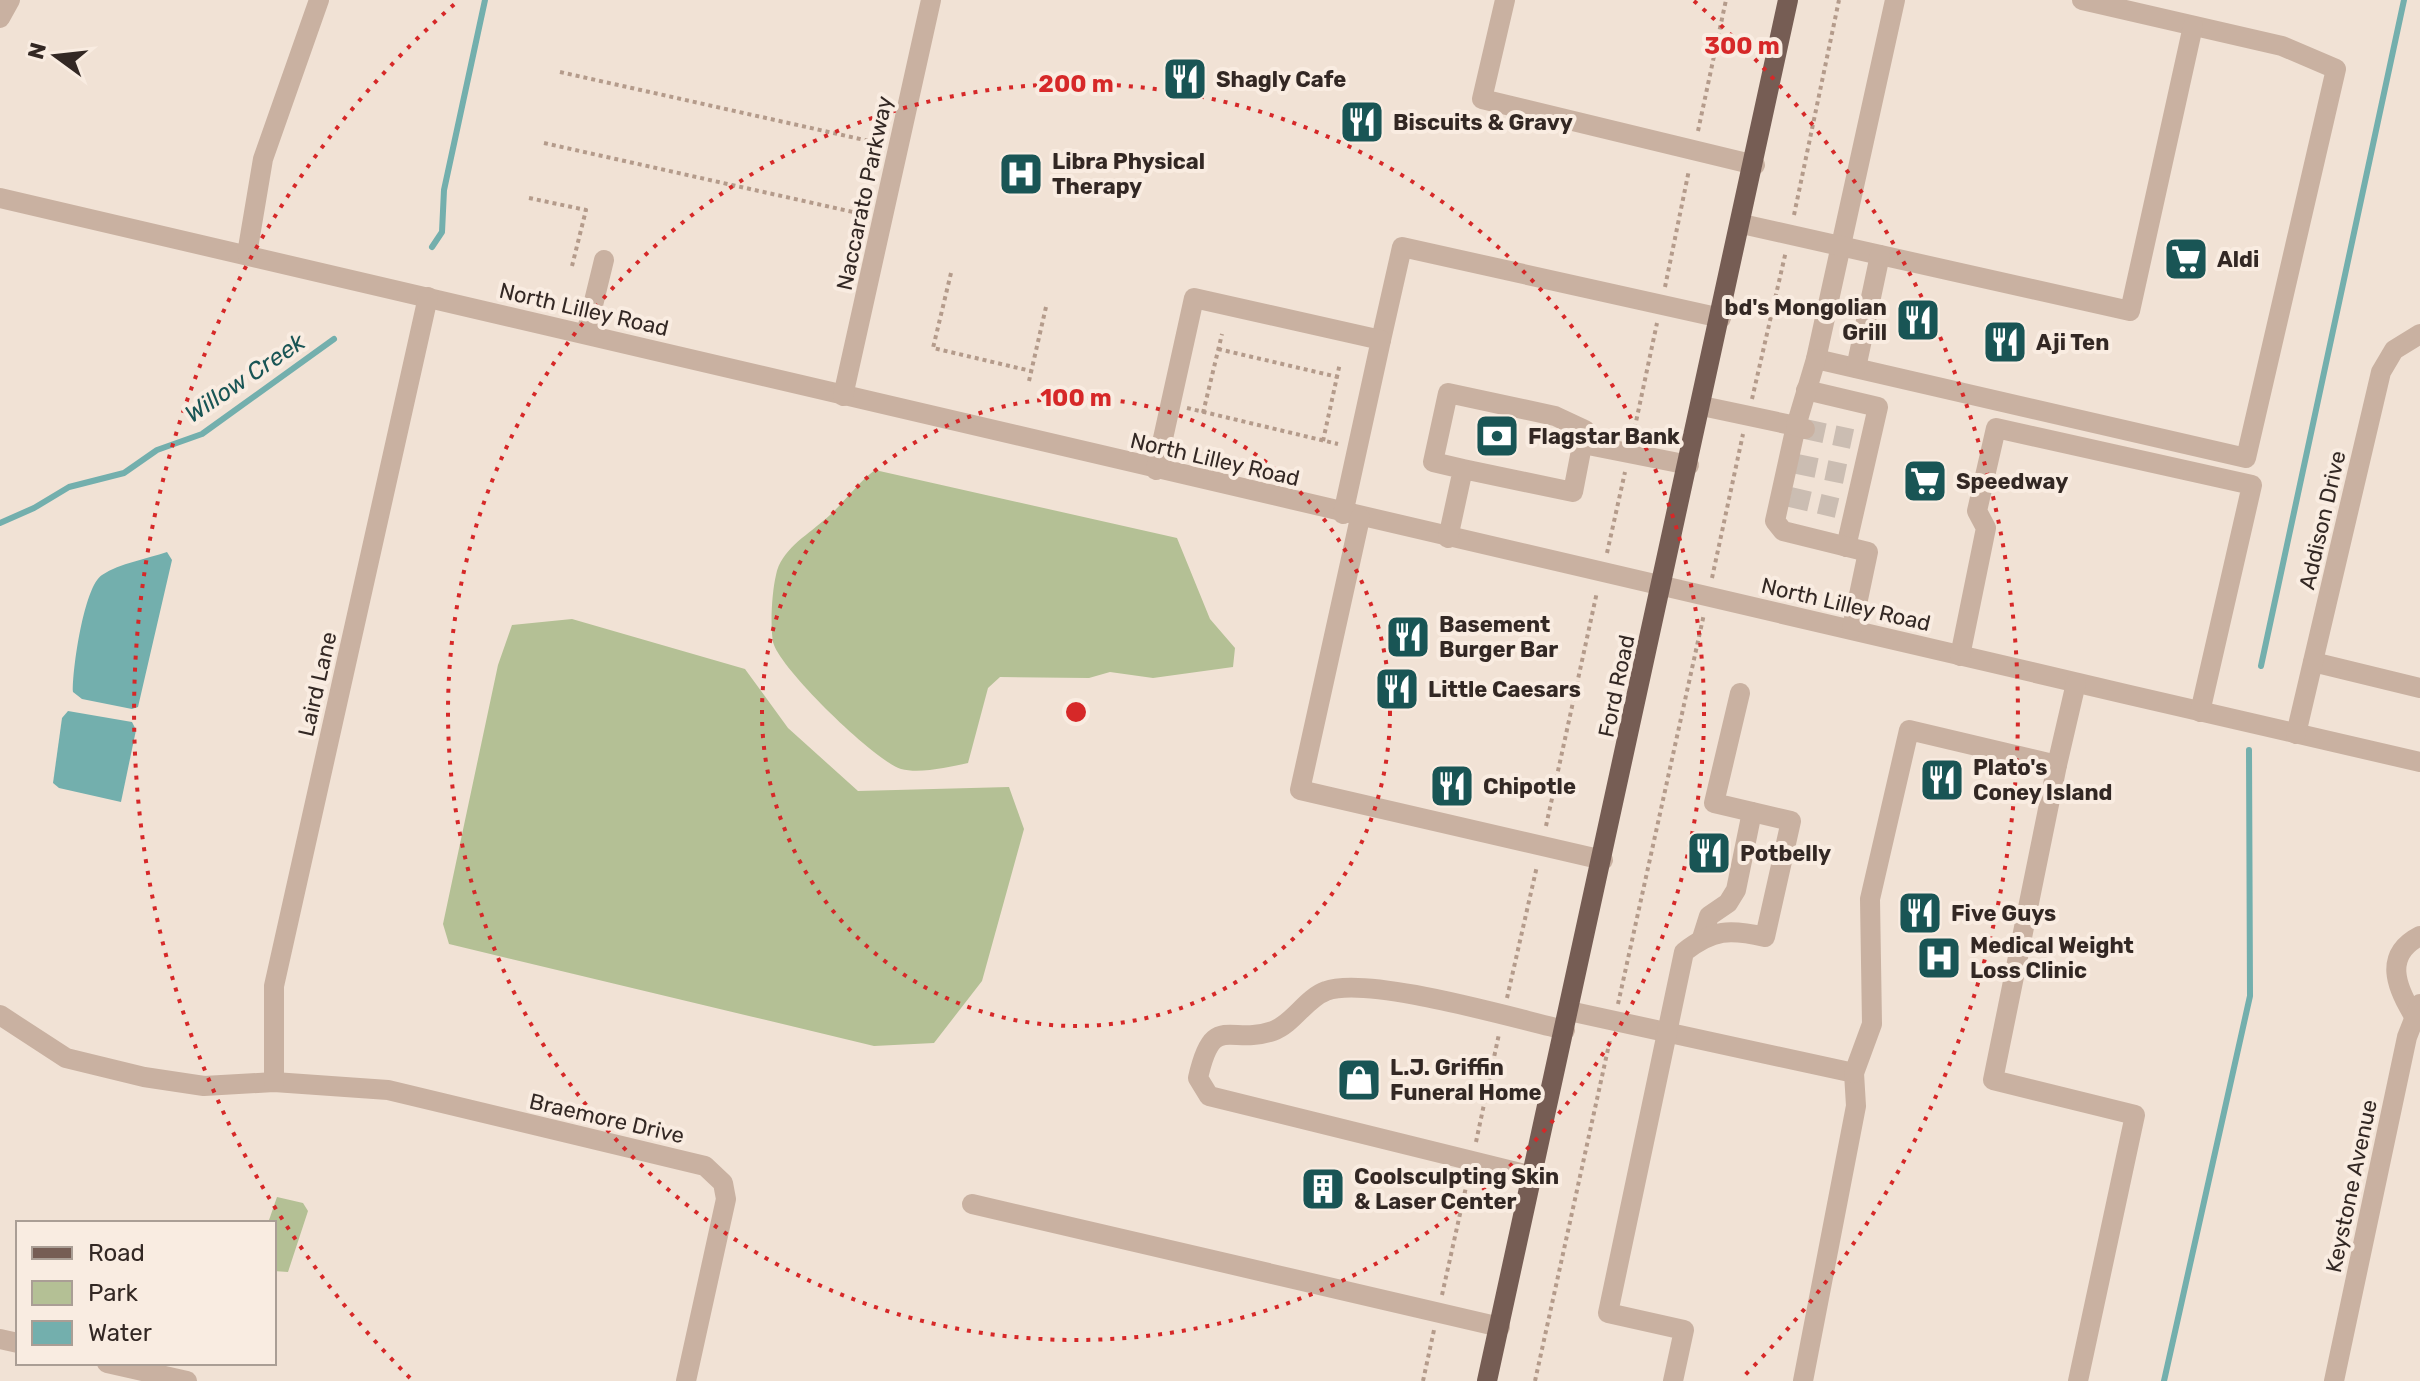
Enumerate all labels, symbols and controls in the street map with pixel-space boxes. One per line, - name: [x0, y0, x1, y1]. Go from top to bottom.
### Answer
- north arrow: [16, 16, 96, 96]
- text: 300 m: [1704, 32, 1780, 60]
- text: N: [22, 40, 52, 62]
- restaurant icon: Shagly Cafe: [1161, 55, 1209, 103]
- place label: Shagly Cafe: [1216, 66, 1346, 93]
- text: 200 m: [1038, 70, 1114, 98]
- street label: Naccarato Parkway: [831, 94, 898, 293]
- restaurant icon: Biscuits & Gravy: [1338, 98, 1386, 146]
- place label: Biscuits & Gravy: [1393, 109, 1573, 136]
- place label: Libra Physical Therapy: [1052, 148, 1205, 200]
- hospital icon: Libra Physical Therapy: [997, 150, 1045, 198]
- supermarket icon: Aldi: [2162, 235, 2210, 283]
- place label: Aldi: [2217, 246, 2259, 273]
- street label: North Lilley Road: [497, 277, 671, 342]
- place label: bd's Mongolian Grill: [1725, 294, 1887, 346]
- restaurant icon: bd's Mongolian Grill: [1894, 296, 1942, 344]
- restaurant icon: Aji Ten: [1981, 318, 2029, 366]
- water label: Willow Creek: [180, 327, 311, 428]
- place label: Aji Ten: [2036, 329, 2109, 356]
- text: 100 m: [1040, 384, 1112, 412]
- bank icon: Flagstar Bank: [1473, 412, 1521, 460]
- place label: Flagstar Bank: [1528, 423, 1680, 450]
- street label: North Lilley Road: [1128, 427, 1302, 492]
- street label: Addison Drive: [2293, 448, 2352, 592]
- supermarket icon: Speedway: [1901, 457, 1949, 505]
- place label: Speedway: [1956, 468, 2068, 495]
- street label: North Lilley Road: [1759, 572, 1933, 637]
- place label: Basement Burger Bar: [1439, 611, 1558, 663]
- restaurant icon: Basement Burger Bar: [1384, 613, 1432, 661]
- street label: Laird Lane: [292, 629, 343, 739]
- street label: Ford Road: [1592, 632, 1641, 740]
- restaurant icon: Little Caesars: [1373, 665, 1421, 713]
- place label: Little Caesars: [1428, 676, 1581, 703]
- centre of rings: [1062, 698, 1090, 726]
- place label: Plato's Coney Island: [1973, 754, 2112, 806]
- restaurant icon: Plato's Coney Island: [1918, 756, 1966, 804]
- restaurant icon: Chipotle: [1428, 762, 1476, 810]
- place label: Chipotle: [1483, 773, 1576, 800]
- restaurant icon: Potbelly: [1685, 829, 1733, 877]
- place label: Potbelly: [1740, 840, 1831, 867]
- restaurant icon: Five Guys: [1896, 889, 1944, 937]
- place label: Five Guys: [1951, 900, 2056, 927]
- place label: Medical Weight Loss Clinic: [1970, 932, 2134, 984]
- hospital icon: Medical Weight Loss Clinic: [1915, 934, 1963, 982]
- place label: L.J. Griffin Funeral Home: [1390, 1054, 1542, 1106]
- shop icon: L.J. Griffin Funeral Home: [1335, 1056, 1383, 1104]
- street label: Braemore Drive: [527, 1088, 687, 1149]
- street label: Keystone Avenue: [2320, 1097, 2383, 1275]
- place label: Coolsculpting Skin & Laser Center: [1354, 1163, 1559, 1215]
- building icon: Coolsculpting Skin & Laser Center: [1299, 1165, 1347, 1213]
- legend: [16, 1221, 276, 1365]
- text: Road: [88, 1239, 145, 1267]
- text: Park: [88, 1279, 139, 1307]
- text: Water: [88, 1319, 152, 1347]

